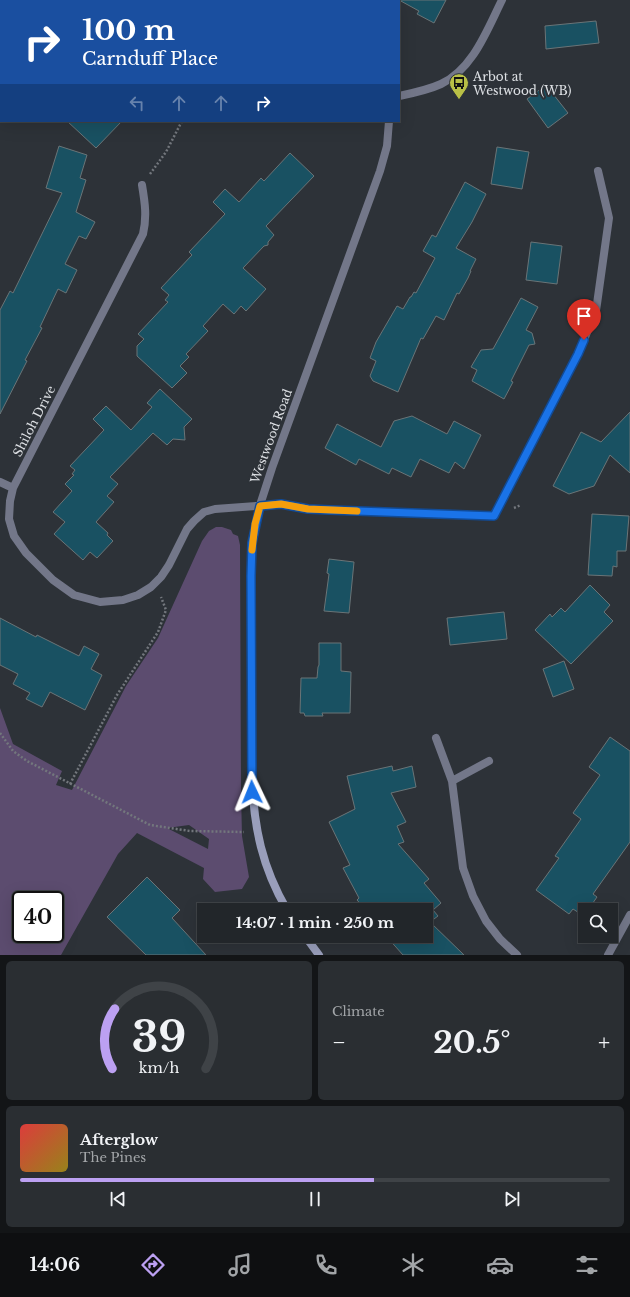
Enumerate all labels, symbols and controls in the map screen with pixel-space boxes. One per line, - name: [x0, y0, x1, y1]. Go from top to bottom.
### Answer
- text: 100 m: [82, 13, 175, 48]
- icon: right: [16, 16, 68, 68]
- text: Carnduff Place: [82, 48, 218, 70]
- place label: Arbot at Westwood (WB): [472, 69, 571, 98]
- bus stop icon: Arbot at Westwood (WB): [448, 72, 470, 100]
- icon: left: [126, 92, 148, 114]
- icon: ahead: [168, 92, 190, 114]
- icon: ahead: [210, 92, 232, 114]
- icon: right: [252, 92, 274, 114]
- pin: [567, 299, 601, 340]
- icon: arrive: [573, 305, 595, 327]
- street label: Shiloh Drive: [10, 383, 58, 459]
- street label: Westwood Road: [247, 387, 295, 486]
- position arrow: [231, 771, 273, 813]
- speed limit sign: 40: [12, 891, 64, 943]
- map controls: [578, 903, 618, 943]
- button: search: [578, 903, 618, 943]
- text: 14:07 · 1 min · 250 m: [236, 913, 394, 932]
- text: Climate: [332, 1003, 385, 1020]
- text: 39: [132, 1011, 186, 1062]
- text: 20.5°: [433, 1024, 511, 1061]
- text: −: [332, 1029, 346, 1056]
- text: +: [598, 1029, 610, 1056]
- text: km/h: [139, 1058, 179, 1076]
- text: Afterglow: [80, 1130, 158, 1149]
- text: The Pines: [80, 1149, 146, 1166]
- icon: previous: [107, 1188, 129, 1210]
- icon: pause: [304, 1188, 326, 1210]
- icon: next: [501, 1188, 523, 1210]
- icon: directions: [139, 1251, 167, 1279]
- icon: music: [226, 1251, 254, 1279]
- icon: phone: [312, 1251, 340, 1279]
- icon: climate: [399, 1251, 427, 1279]
- icon: car: [486, 1251, 514, 1279]
- icon: filters: [573, 1251, 601, 1279]
- text: 14:06: [29, 1254, 80, 1276]

